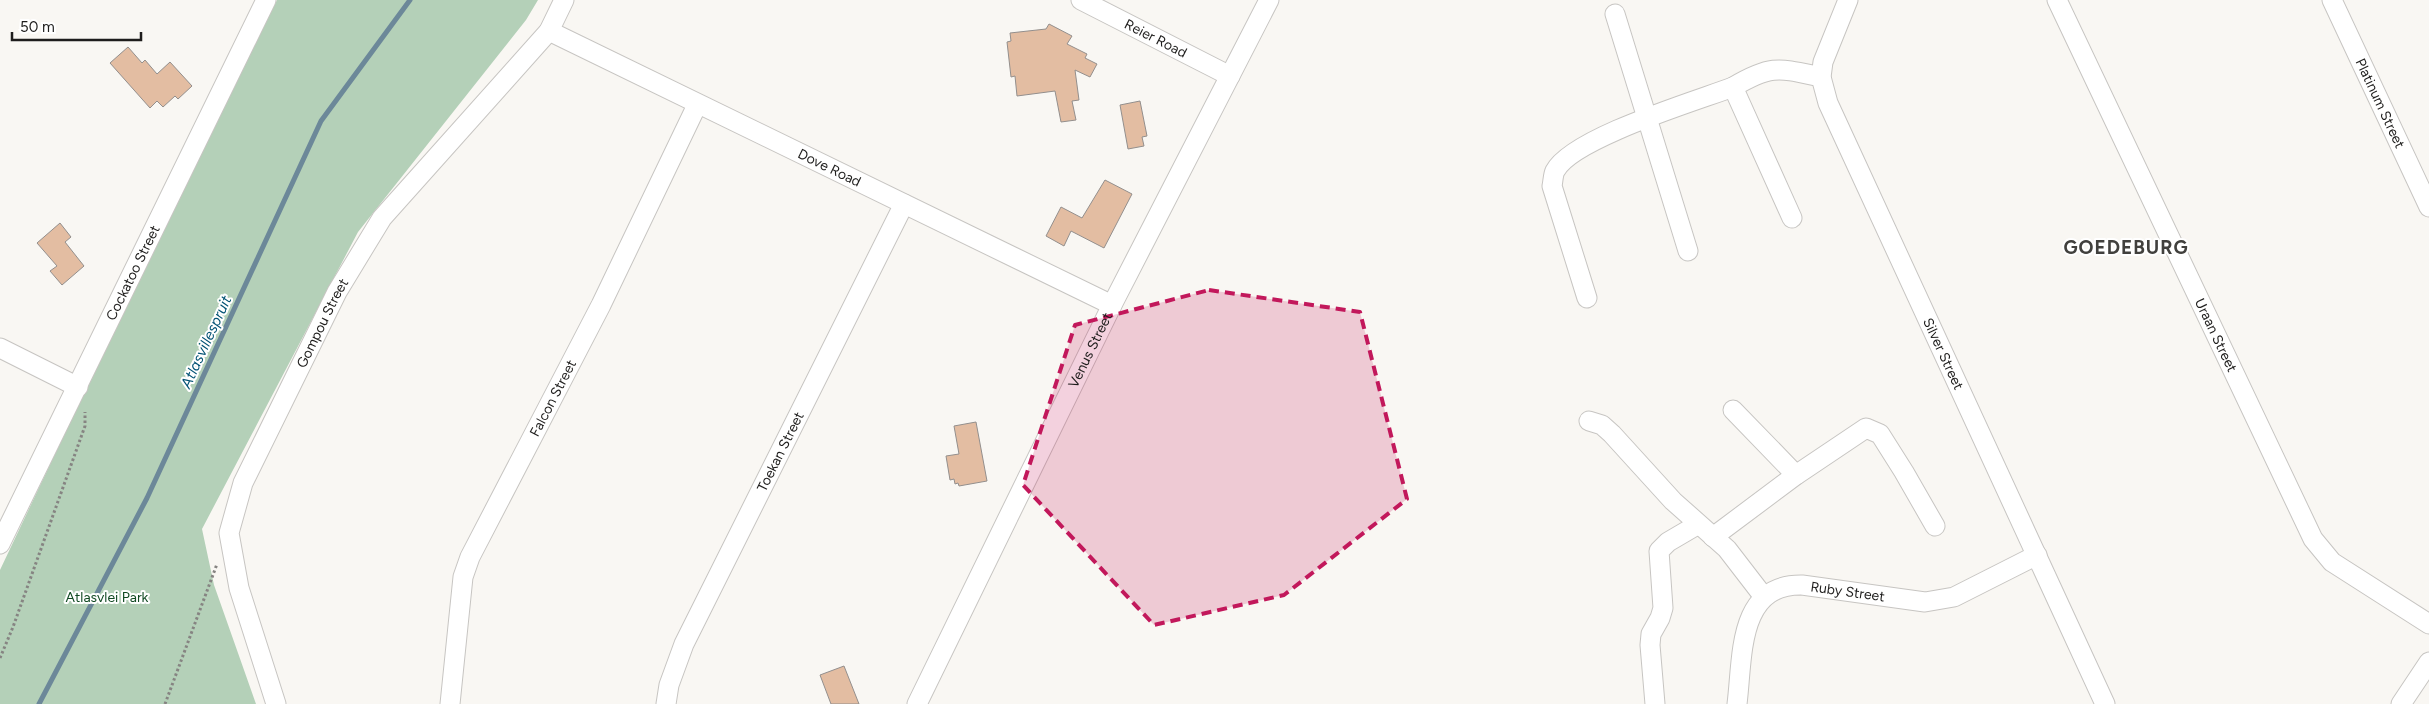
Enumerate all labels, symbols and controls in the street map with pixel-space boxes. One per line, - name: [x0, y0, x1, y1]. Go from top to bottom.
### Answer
- scale bar: [12, 10, 141, 42]
- street label: Reier Road: [1122, 15, 1190, 61]
- text: 50 m: [20, 18, 55, 36]
- street label: Platinum Street: [2352, 56, 2409, 151]
- street label: Dove Road: [795, 145, 864, 190]
- street label: Cockatoo Street: [102, 222, 163, 323]
- district label: GOEDEBURG: [2063, 236, 2189, 259]
- street label: Gompou Street: [293, 275, 352, 370]
- water label: Atlasvillespruit: [176, 293, 235, 392]
- street label: Uraan Street: [2191, 296, 2241, 375]
- street label: Venus Street: [1064, 310, 1116, 390]
- street label: Silver Street: [1920, 315, 1967, 392]
- street label: Falcon Street: [526, 357, 580, 439]
- street label: Toekan Street: [753, 409, 807, 494]
- street label: Ruby Street: [1809, 578, 1886, 605]
- park label: Atlasvlei Park: [66, 589, 149, 606]

